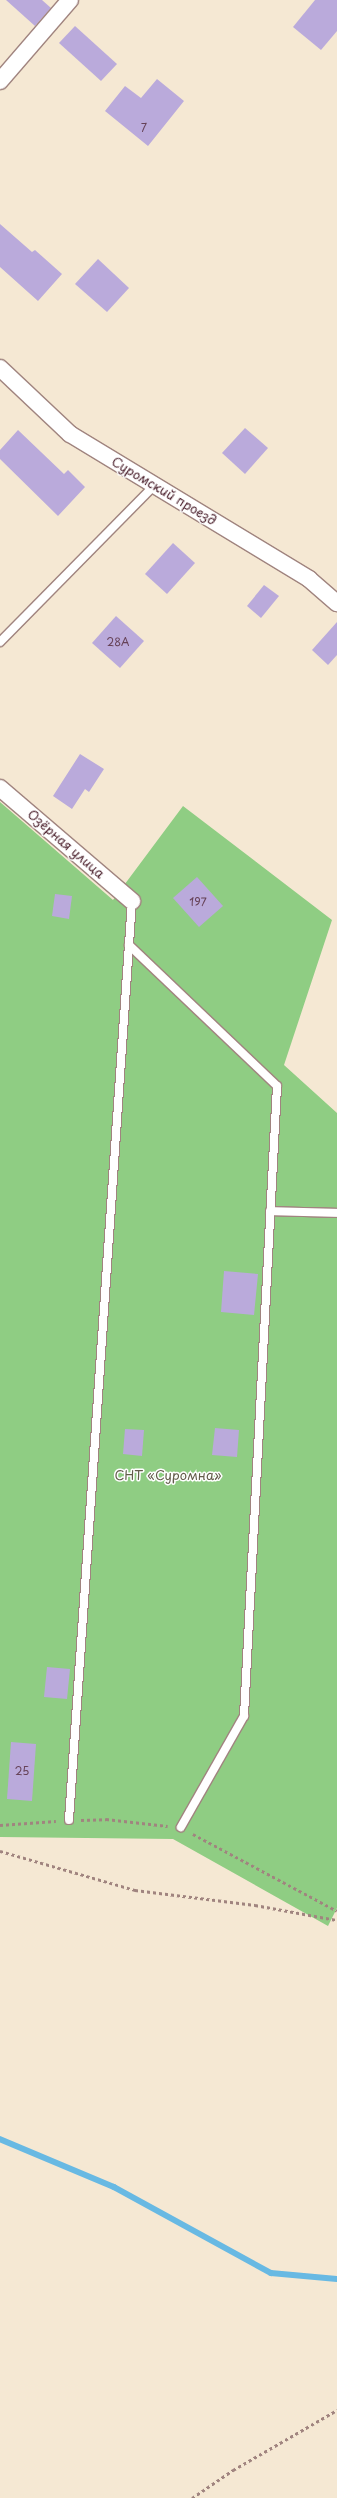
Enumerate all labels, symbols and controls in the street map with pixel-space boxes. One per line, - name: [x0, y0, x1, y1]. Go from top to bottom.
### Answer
- house number: 7: [141, 121, 147, 135]
- street label: Суромский проезд: [109, 454, 219, 528]
- house number: 28А: [106, 635, 130, 649]
- street label: Озёрная улица: [24, 806, 108, 882]
- house number: 197: [189, 895, 207, 909]
- park label: СНТ «Суромна»: [114, 1467, 222, 1483]
- house number: 25: [15, 1764, 29, 1778]

